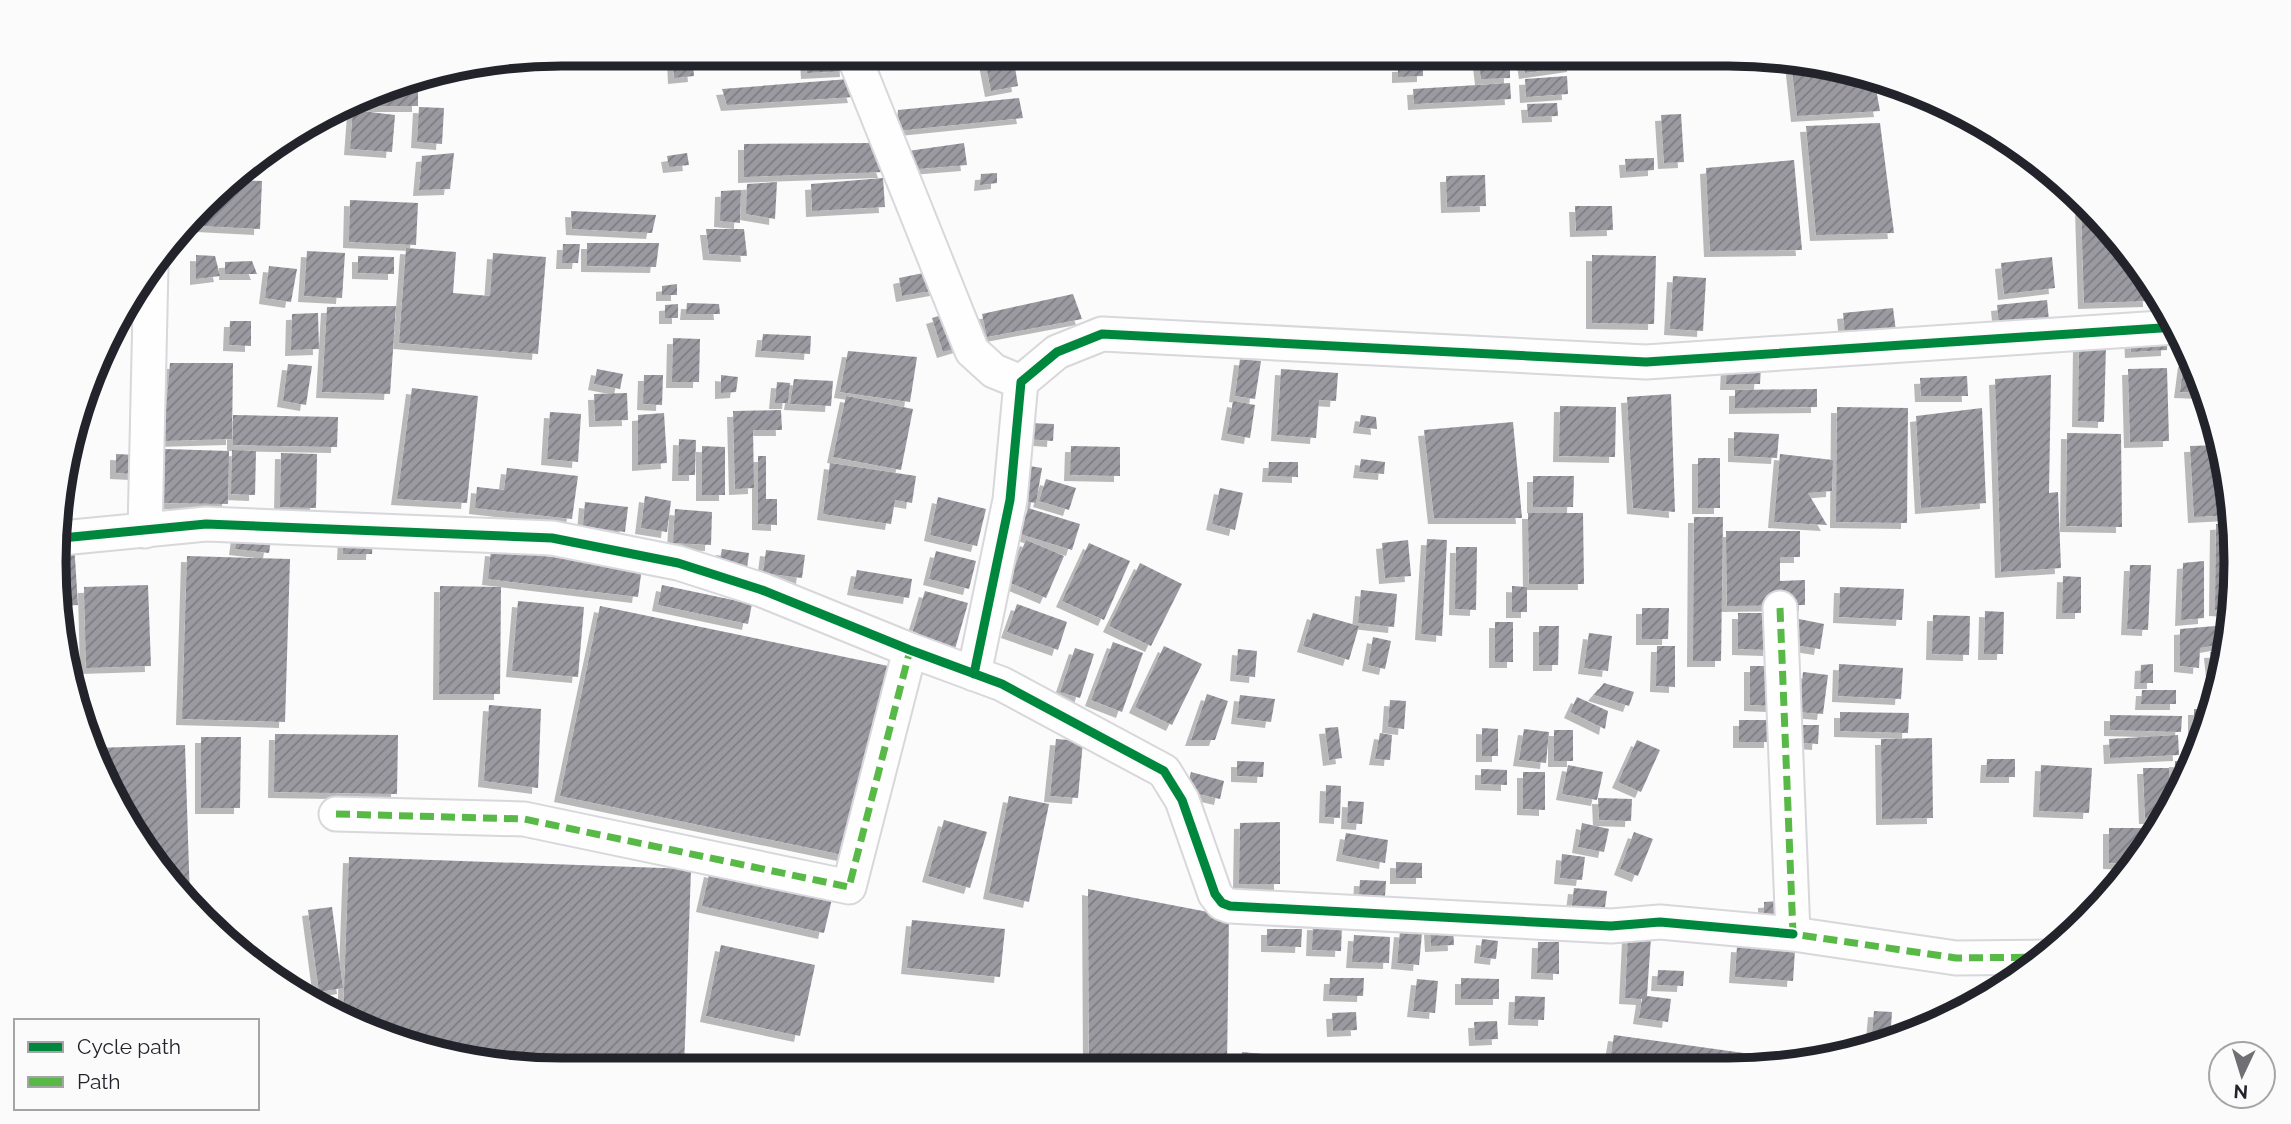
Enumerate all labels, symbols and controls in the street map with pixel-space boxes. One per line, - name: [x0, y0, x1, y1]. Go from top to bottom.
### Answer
- legend: [14, 1019, 259, 1110]
- text: Cycle path: [77, 1034, 181, 1059]
- north arrow: [2207, 1040, 2277, 1110]
- text: Path: [77, 1069, 121, 1094]
- text: N: [2233, 1080, 2249, 1103]

